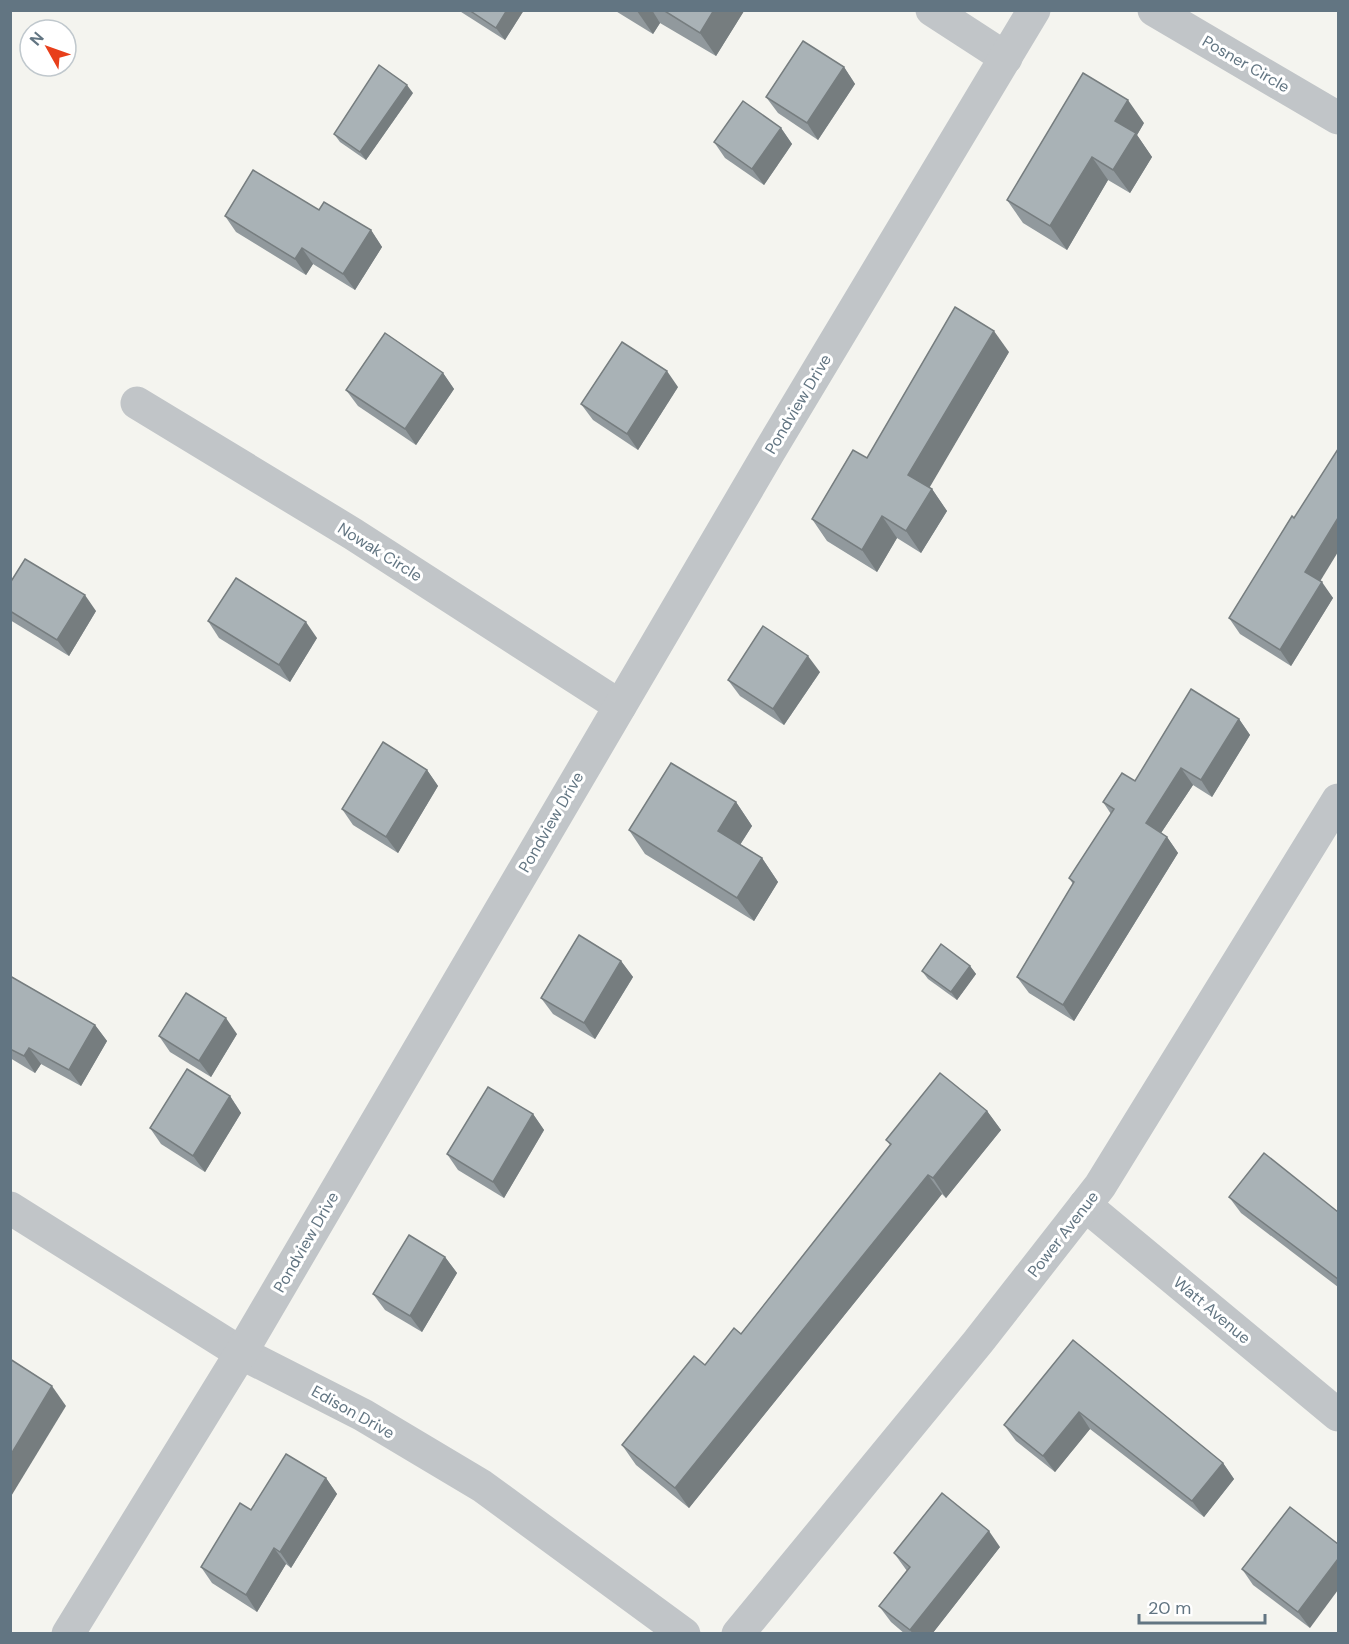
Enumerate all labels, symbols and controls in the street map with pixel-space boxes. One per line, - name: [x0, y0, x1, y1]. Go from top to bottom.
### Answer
- north arrow: [18, 18, 78, 78]
- text: N: [25, 27, 49, 50]
- street label: Posner Circle: [1199, 31, 1293, 97]
- street label: Pondview Drive: [760, 350, 836, 458]
- street label: Nowak Circle: [334, 518, 426, 586]
- street label: Pondview Drive: [514, 768, 588, 876]
- street label: Power Avenue: [1023, 1187, 1103, 1281]
- street label: Pondview Drive: [269, 1188, 343, 1296]
- street label: Watt Avenue: [1169, 1272, 1255, 1348]
- street label: Edison Drive: [308, 1381, 398, 1443]
- scale bar: [1139, 1587, 1265, 1625]
- text: 20 m: [1148, 1596, 1191, 1620]

